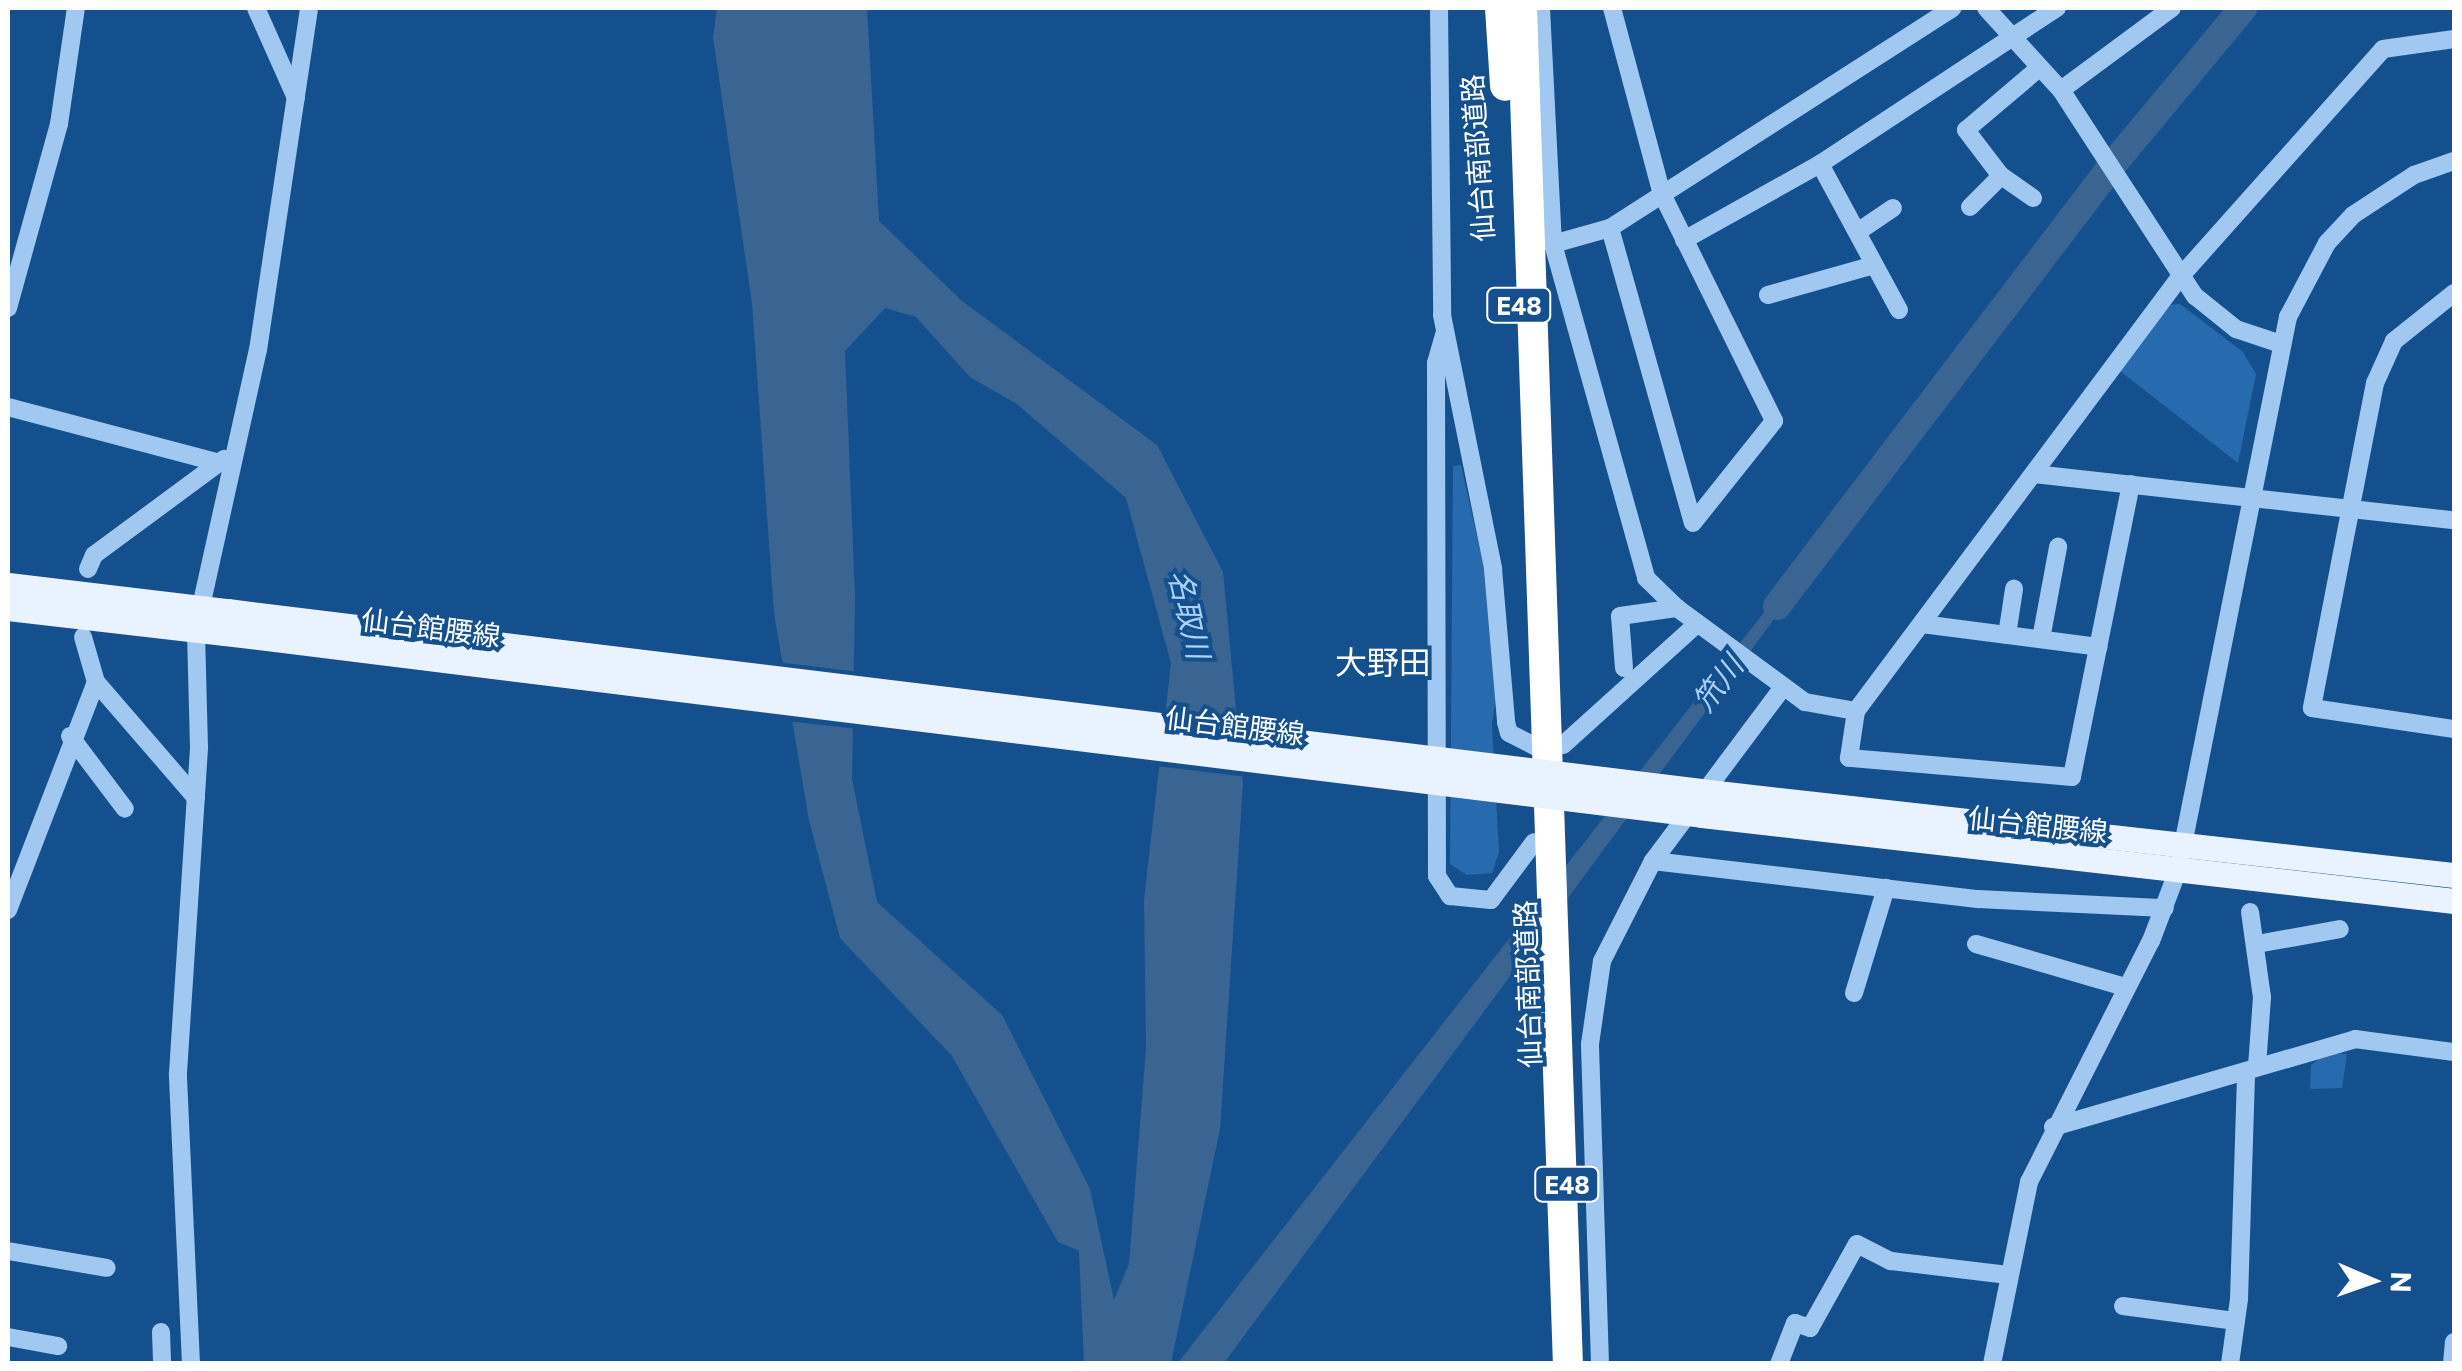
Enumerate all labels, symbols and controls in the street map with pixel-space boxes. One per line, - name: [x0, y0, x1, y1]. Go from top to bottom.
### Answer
- street label: 仙台南部道路: [1454, 73, 1500, 243]
- road number: E48: [1484, 285, 1554, 325]
- water label: 名取川: [1162, 566, 1218, 662]
- street label: 仙台館腰線: [359, 602, 503, 652]
- district label: 大野田: [1335, 642, 1431, 680]
- water label: 笊川: [1685, 648, 1749, 718]
- street label: 仙台館腰線: [1163, 700, 1307, 750]
- street label: 仙台館腰線: [1967, 800, 2109, 848]
- street label: 仙台南部道路: [1507, 899, 1547, 1069]
- road number: E48: [1532, 1164, 1602, 1204]
- north arrow: [2322, 1231, 2422, 1331]
- text: N: [2385, 1271, 2419, 1293]

